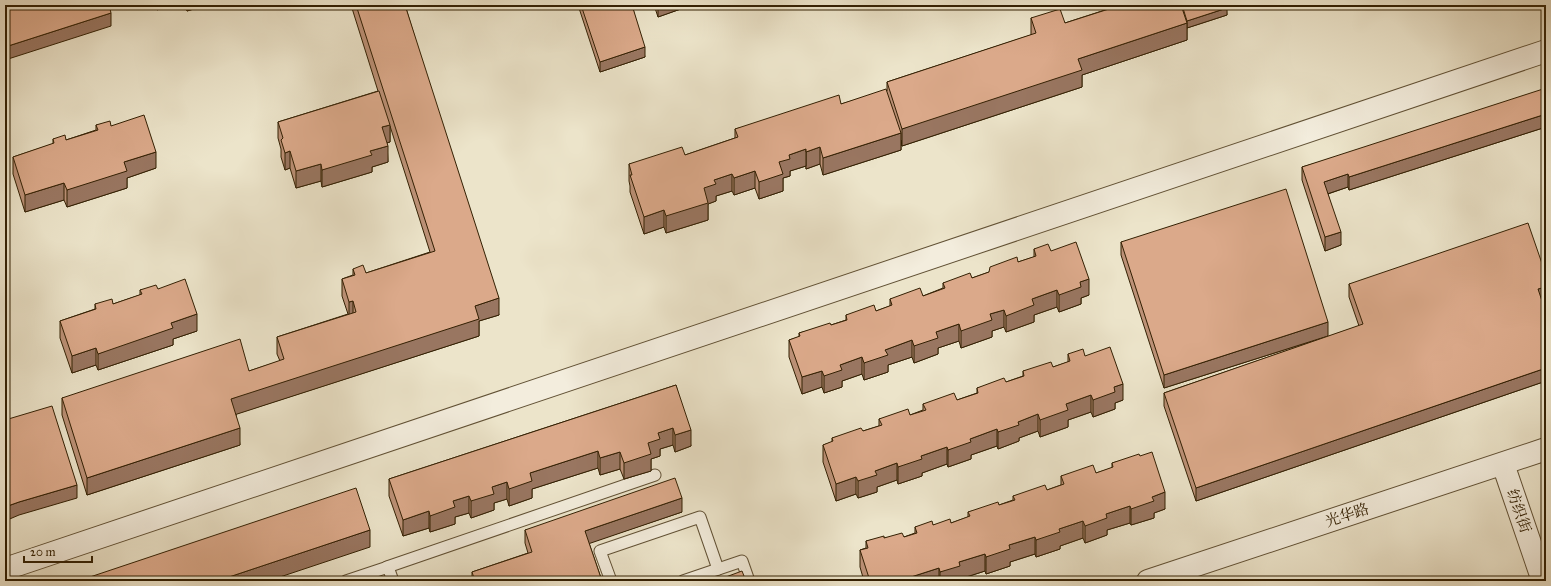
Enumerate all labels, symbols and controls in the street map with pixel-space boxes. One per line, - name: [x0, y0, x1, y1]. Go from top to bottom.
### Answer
- street label: 纺织街: [1503, 487, 1535, 535]
- street label: 光华路: [1323, 499, 1371, 531]
- scale bar: [24, 538, 92, 564]
- text: 20 m: [30, 545, 56, 559]

